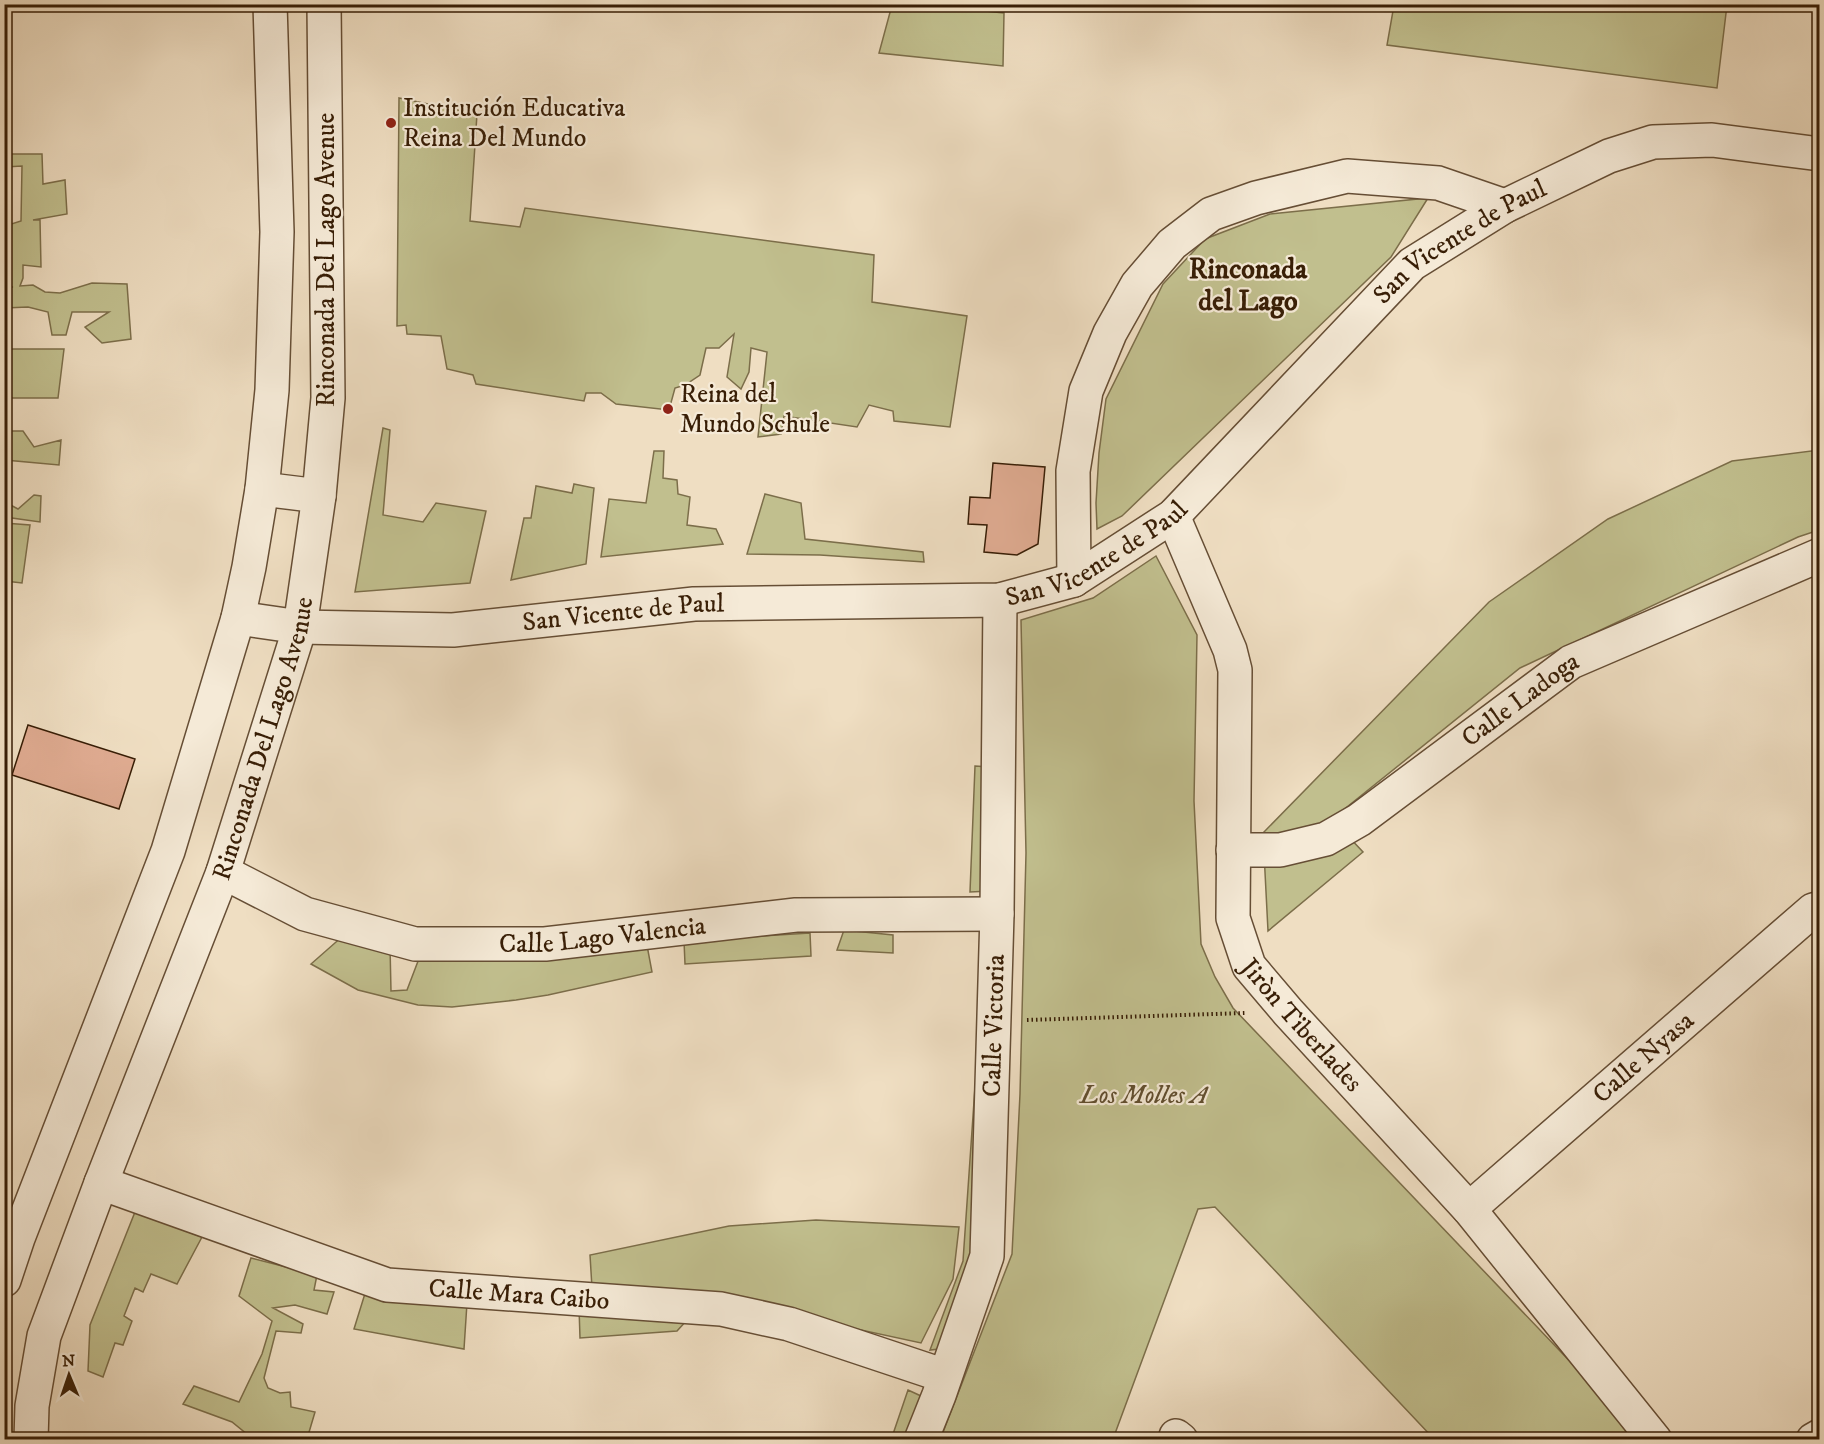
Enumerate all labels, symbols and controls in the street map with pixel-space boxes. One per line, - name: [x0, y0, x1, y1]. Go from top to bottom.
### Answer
- place label: Institución Educativa Reina Del Mundo: [403, 92, 625, 155]
- street label: Rinconada Del Lago Avenue: [310, 113, 343, 407]
- marker: Institución Educativa Reina Del Mundo: [384, 116, 398, 130]
- street label: San Vicente de Paul: [1366, 172, 1552, 311]
- district label: Rinconada del Lago: [1189, 252, 1308, 319]
- place label: Reina del Mundo Schule: [680, 378, 830, 441]
- marker: Reina del Mundo Schule: [661, 402, 675, 416]
- street label: San Vicente de Paul: [1002, 494, 1195, 614]
- street label: San Vicente de Paul: [521, 587, 725, 639]
- street label: Rinconada Del Lago Avenue: [205, 595, 321, 884]
- street label: Calle Ladoga: [1455, 644, 1584, 754]
- street label: Calle Lago Valencia: [499, 909, 708, 961]
- street label: Jiròn Tiberlades: [1232, 950, 1370, 1099]
- street label: Calle Victoria: [975, 954, 1012, 1097]
- street label: Calle Nyasa: [1586, 1004, 1701, 1111]
- park label: Los Molles A: [1078, 1079, 1209, 1112]
- street label: Calle Mara Caibo: [427, 1272, 611, 1317]
- north arrow: [39, 1345, 99, 1405]
- text: N: [62, 1351, 75, 1371]

